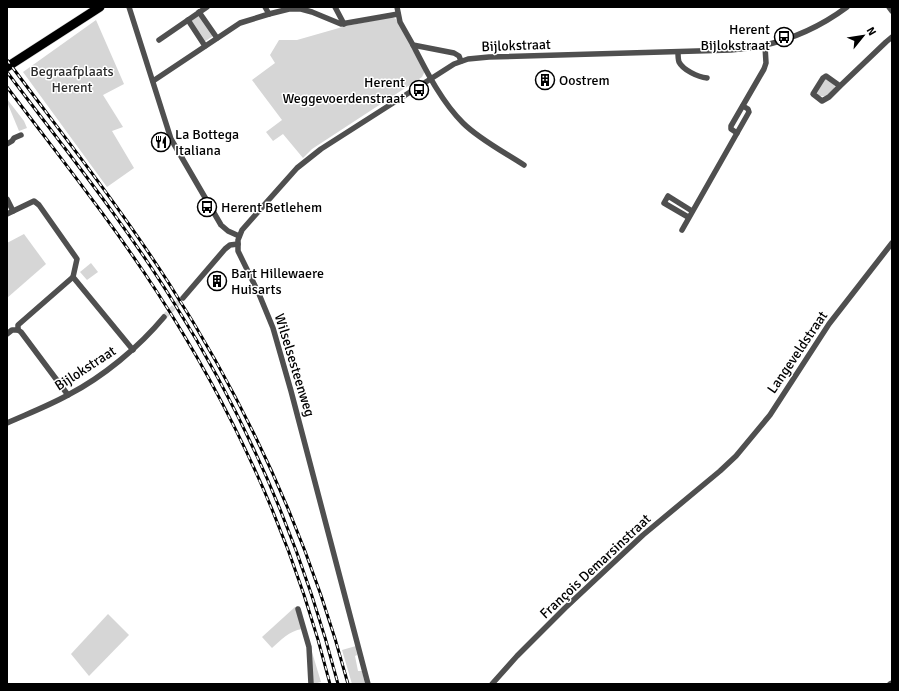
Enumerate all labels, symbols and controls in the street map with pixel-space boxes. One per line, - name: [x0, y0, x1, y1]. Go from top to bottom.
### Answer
- north arrow: [843, 16, 883, 56]
- place label: Herent Bijlokstraat: [701, 21, 770, 54]
- text: N: [864, 25, 879, 38]
- bus stop icon: Herent Bijlokstraat: [773, 26, 795, 48]
- street label: Bijlokstraat: [481, 36, 551, 55]
- park label: Begraafplaats Herent: [30, 63, 114, 96]
- building icon: Oostrem: [534, 69, 556, 91]
- place label: Oostrem: [559, 72, 610, 89]
- place label: Herent Weggevoerdenstraat: [282, 74, 405, 107]
- bus stop icon: Herent Weggevoerdenstraat: [408, 79, 430, 101]
- place label: La Bottega Italiana: [175, 126, 239, 159]
- restaurant icon: La Bottega Italiana: [150, 131, 172, 153]
- bus stop icon: Herent Betlehem: [196, 196, 218, 218]
- place label: Herent Betlehem: [221, 199, 322, 216]
- place label: Bart Hillewaere Huisarts: [231, 265, 324, 298]
- building icon: Bart Hillewaere Huisarts: [206, 270, 228, 292]
- street label: Langeveldstraat: [764, 308, 831, 397]
- street label: Wilselsesteenweg: [271, 312, 318, 419]
- street label: Bijlokstraat: [52, 342, 119, 394]
- street label: François Demarsinstraat: [536, 510, 654, 622]

